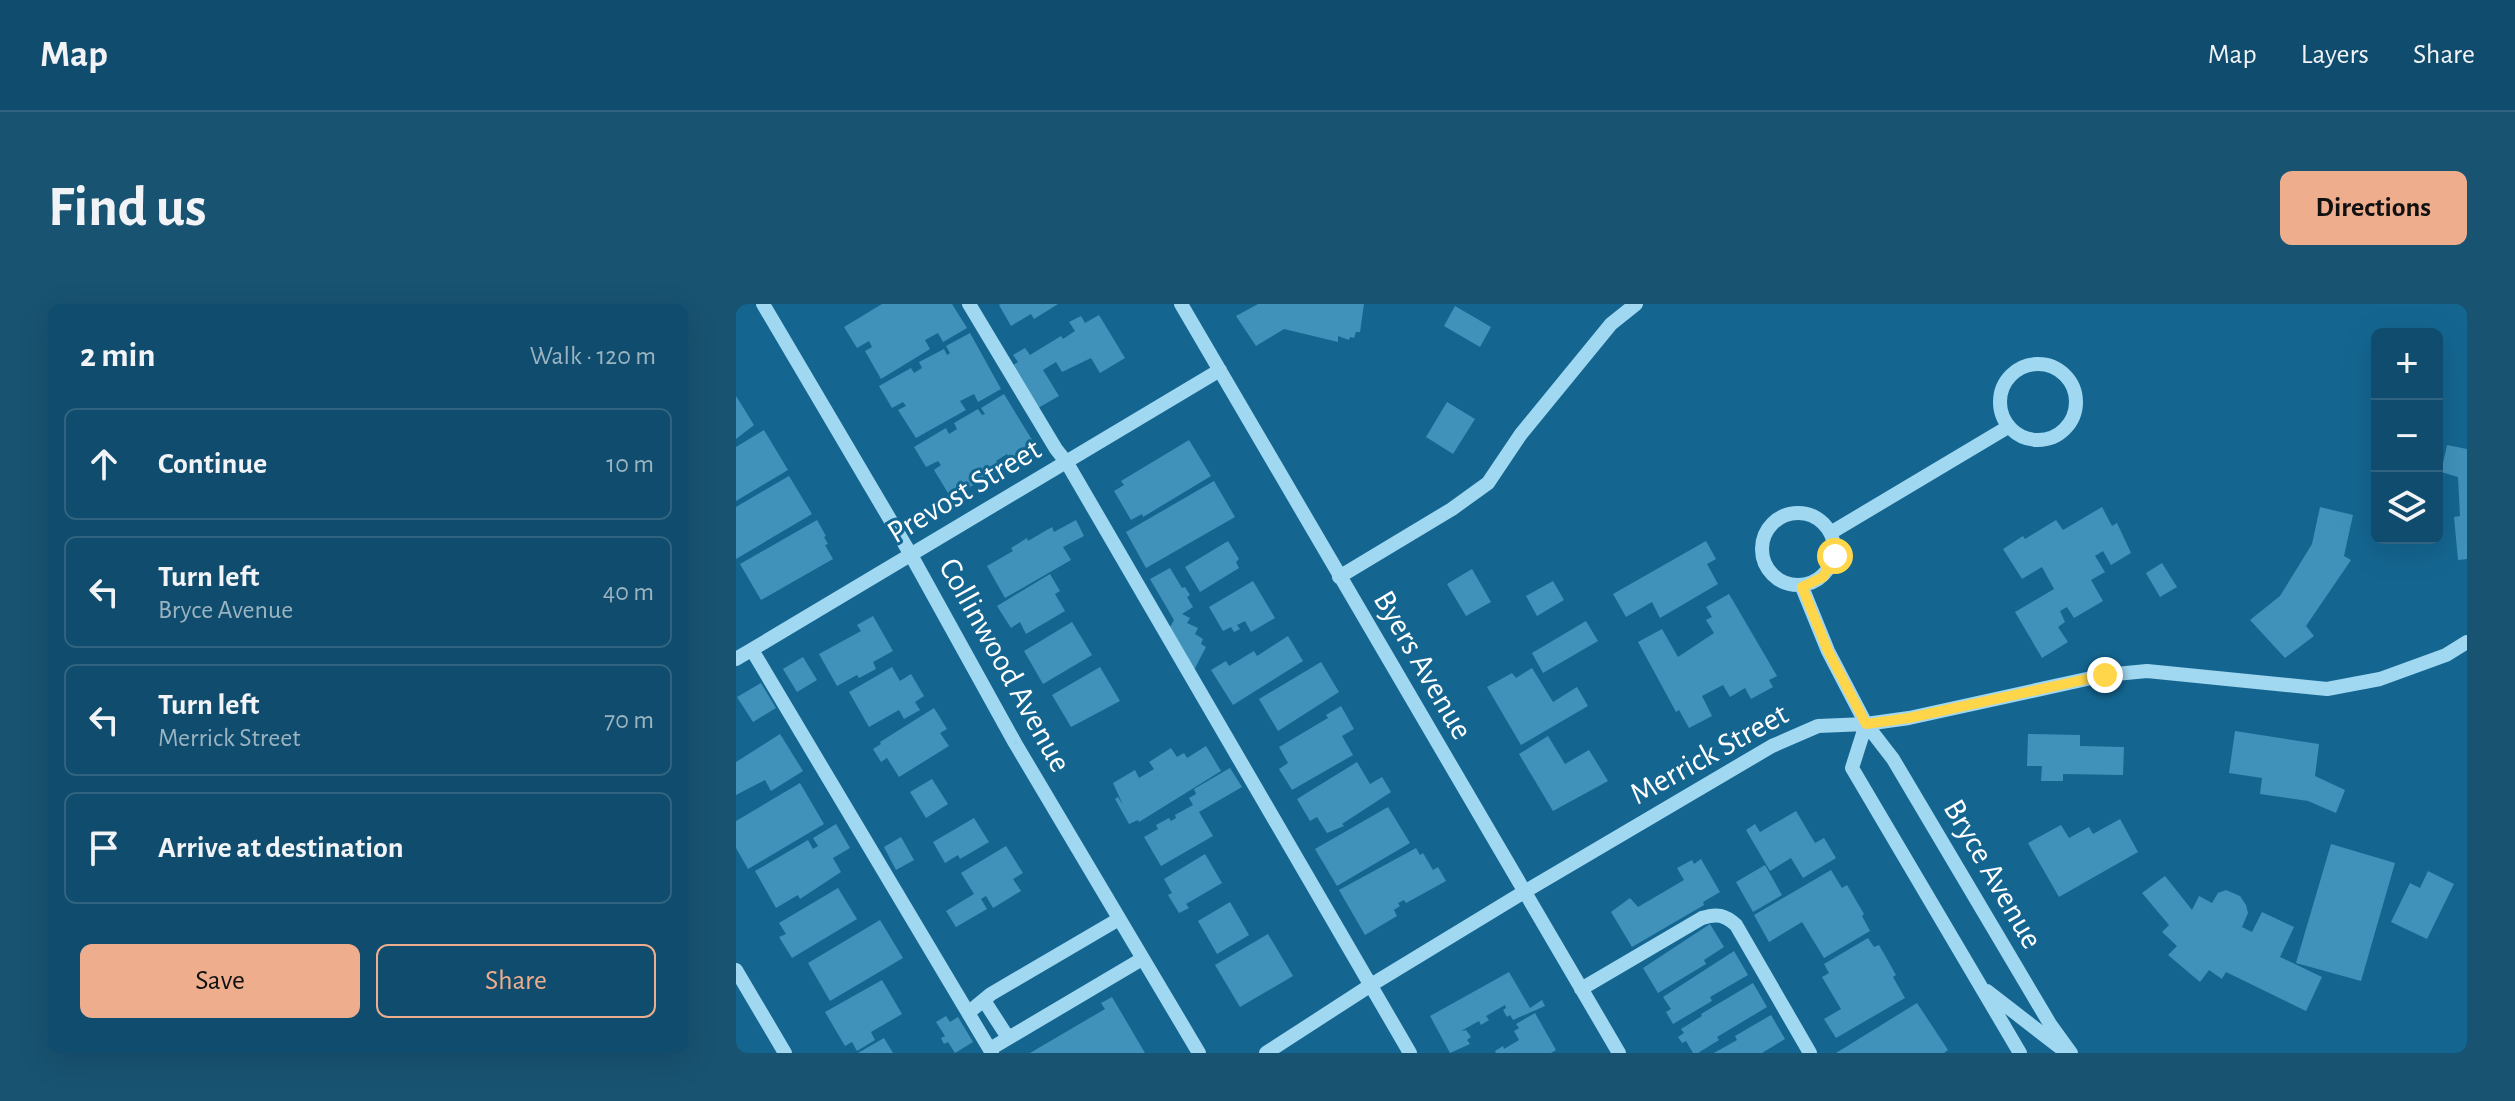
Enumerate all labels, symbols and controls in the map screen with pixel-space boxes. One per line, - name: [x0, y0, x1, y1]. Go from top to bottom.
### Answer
- text: Map: [40, 36, 108, 74]
- text: Map: [2208, 41, 2257, 69]
- text: Layers: [2301, 41, 2369, 69]
- text: Share: [2413, 41, 2475, 69]
- button: Directions: [2280, 171, 2467, 245]
- text: Find us: [48, 180, 206, 236]
- map controls: [2371, 328, 2443, 544]
- button: +: [2371, 328, 2443, 400]
- text: 2 min: [80, 339, 155, 373]
- text: Walk · 120 m: [530, 343, 656, 369]
- button: −: [2371, 400, 2443, 472]
- street label: Prevost Street: [882, 433, 1046, 549]
- icon: ahead: [82, 442, 126, 486]
- text: Continue: [158, 449, 267, 479]
- text: 10 m: [606, 451, 654, 477]
- button: layers: [2371, 472, 2443, 544]
- route start: [1817, 538, 1853, 574]
- street label: Collinwood Avenue: [933, 553, 1077, 777]
- text: Turn left: [158, 562, 259, 592]
- icon: left: [82, 570, 126, 614]
- text: 40 m: [603, 579, 654, 605]
- street label: Byers Avenue: [1368, 585, 1478, 745]
- text: Bryce Avenue: [158, 597, 293, 623]
- route end: [2087, 657, 2123, 693]
- text: Turn left: [158, 690, 259, 720]
- icon: left: [82, 698, 126, 742]
- street label: Merrick Street: [1625, 698, 1793, 810]
- text: 70 m: [604, 707, 654, 733]
- text: Merrick Street: [158, 725, 300, 751]
- street label: Bryce Avenue: [1938, 794, 2048, 954]
- icon: arrive: [82, 826, 126, 870]
- text: Arrive at destination: [158, 833, 404, 863]
- button: Save: [80, 944, 360, 1018]
- button: Share: [376, 944, 656, 1018]

